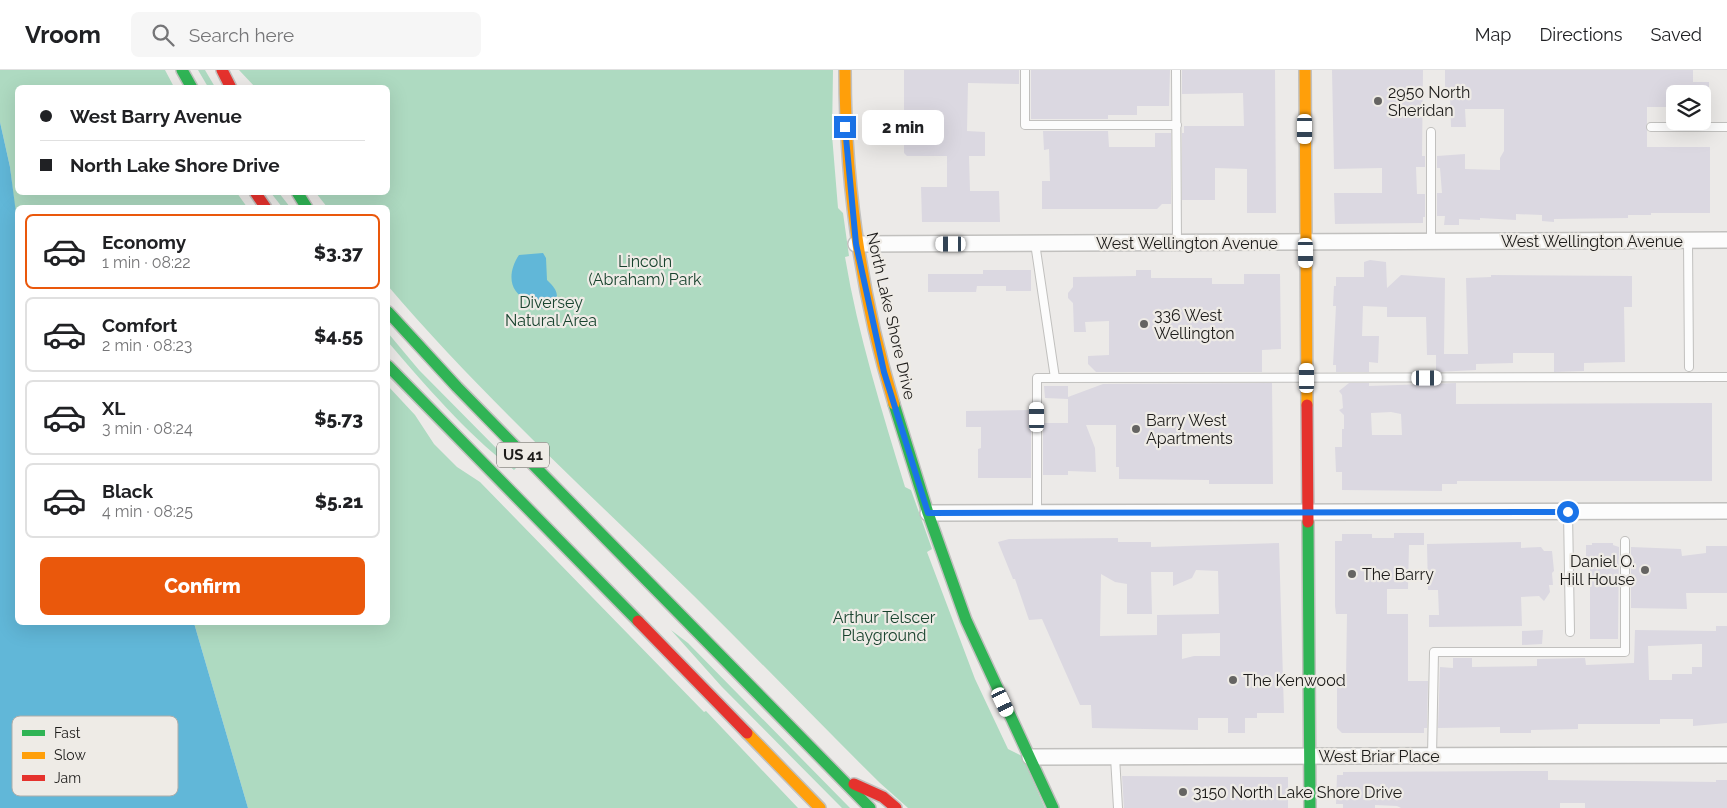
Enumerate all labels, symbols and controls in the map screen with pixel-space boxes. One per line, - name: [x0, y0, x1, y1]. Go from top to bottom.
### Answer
- search box: [131, 12, 481, 57]
- text: Vroom: [25, 20, 101, 49]
- icon: search: [149, 21, 177, 49]
- text: Search here: [189, 24, 294, 46]
- text: Map: [1475, 24, 1511, 45]
- text: Directions: [1539, 24, 1623, 45]
- text: Saved: [1651, 24, 1702, 45]
- place label: 2950 North Sheridan: [1388, 83, 1470, 120]
- map controls: [1666, 85, 1711, 130]
- button: layers: [1666, 85, 1711, 130]
- marker: 2950 North Sheridan: [1372, 95, 1384, 107]
- text: West Barry Avenue: [70, 105, 242, 127]
- callout: 2 min: [862, 110, 945, 144]
- car: [1297, 114, 1312, 144]
- route end: [834, 116, 856, 138]
- text: 2 min: [882, 118, 924, 137]
- text: North Lake Shore Drive: [70, 154, 280, 176]
- icon: car: [42, 229, 87, 274]
- street label: North Lake Shore Drive: [862, 230, 920, 402]
- text: Economy: [102, 231, 186, 253]
- street label: West Wellington Avenue: [1501, 232, 1683, 251]
- street label: West Wellington Avenue: [1096, 234, 1278, 253]
- car: [936, 237, 966, 252]
- car: [1298, 238, 1313, 268]
- text: $3.37: [314, 241, 363, 263]
- park label: Lincoln (Abraham) Park: [588, 252, 702, 289]
- text: 1 min · 08:22: [102, 253, 191, 272]
- park label: Diversey Natural Area: [505, 293, 597, 330]
- place label: 336 West Wellington: [1154, 306, 1235, 343]
- icon: car: [42, 312, 87, 357]
- text: Comfort: [102, 314, 177, 336]
- marker: 336 West Wellington: [1138, 318, 1150, 330]
- text: $4.55: [314, 324, 363, 346]
- text: 2 min · 08:23: [102, 336, 192, 355]
- car: [1299, 363, 1314, 393]
- car: [1412, 371, 1442, 386]
- icon: car: [42, 395, 87, 440]
- text: XL: [102, 397, 125, 419]
- car: [1029, 402, 1044, 432]
- text: $5.73: [314, 407, 363, 429]
- place label: Barry West Apartments: [1146, 411, 1233, 448]
- text: 3 min · 08:24: [102, 419, 193, 438]
- marker: Barry West Apartments: [1130, 423, 1142, 435]
- road number: US 41: [497, 442, 549, 468]
- icon: car: [42, 478, 87, 523]
- text: Black: [102, 480, 153, 502]
- text: $5.21: [315, 490, 363, 512]
- route start: [1557, 501, 1579, 523]
- text: 4 min · 08:25: [102, 502, 193, 521]
- place label: Daniel O. Hill House: [1560, 552, 1635, 589]
- button: Confirm: [40, 557, 365, 615]
- marker: Daniel O. Hill House: [1639, 564, 1651, 576]
- place label: The Barry: [1362, 565, 1434, 584]
- marker: The Barry: [1346, 568, 1358, 580]
- park label: Arthur Telscer Playground: [833, 608, 936, 645]
- place label: The Kenwood: [1243, 671, 1346, 690]
- marker: The Kenwood: [1227, 674, 1239, 686]
- car: [989, 685, 1016, 719]
- legend: [12, 716, 178, 796]
- text: Fast: [54, 725, 81, 741]
- text: Slow: [54, 747, 86, 763]
- street label: West Briar Place: [1318, 747, 1440, 766]
- text: Jam: [54, 770, 81, 786]
- place label: 3150 North Lake Shore Drive: [1193, 783, 1402, 802]
- marker: 3150 North Lake Shore Drive: [1177, 786, 1189, 798]

